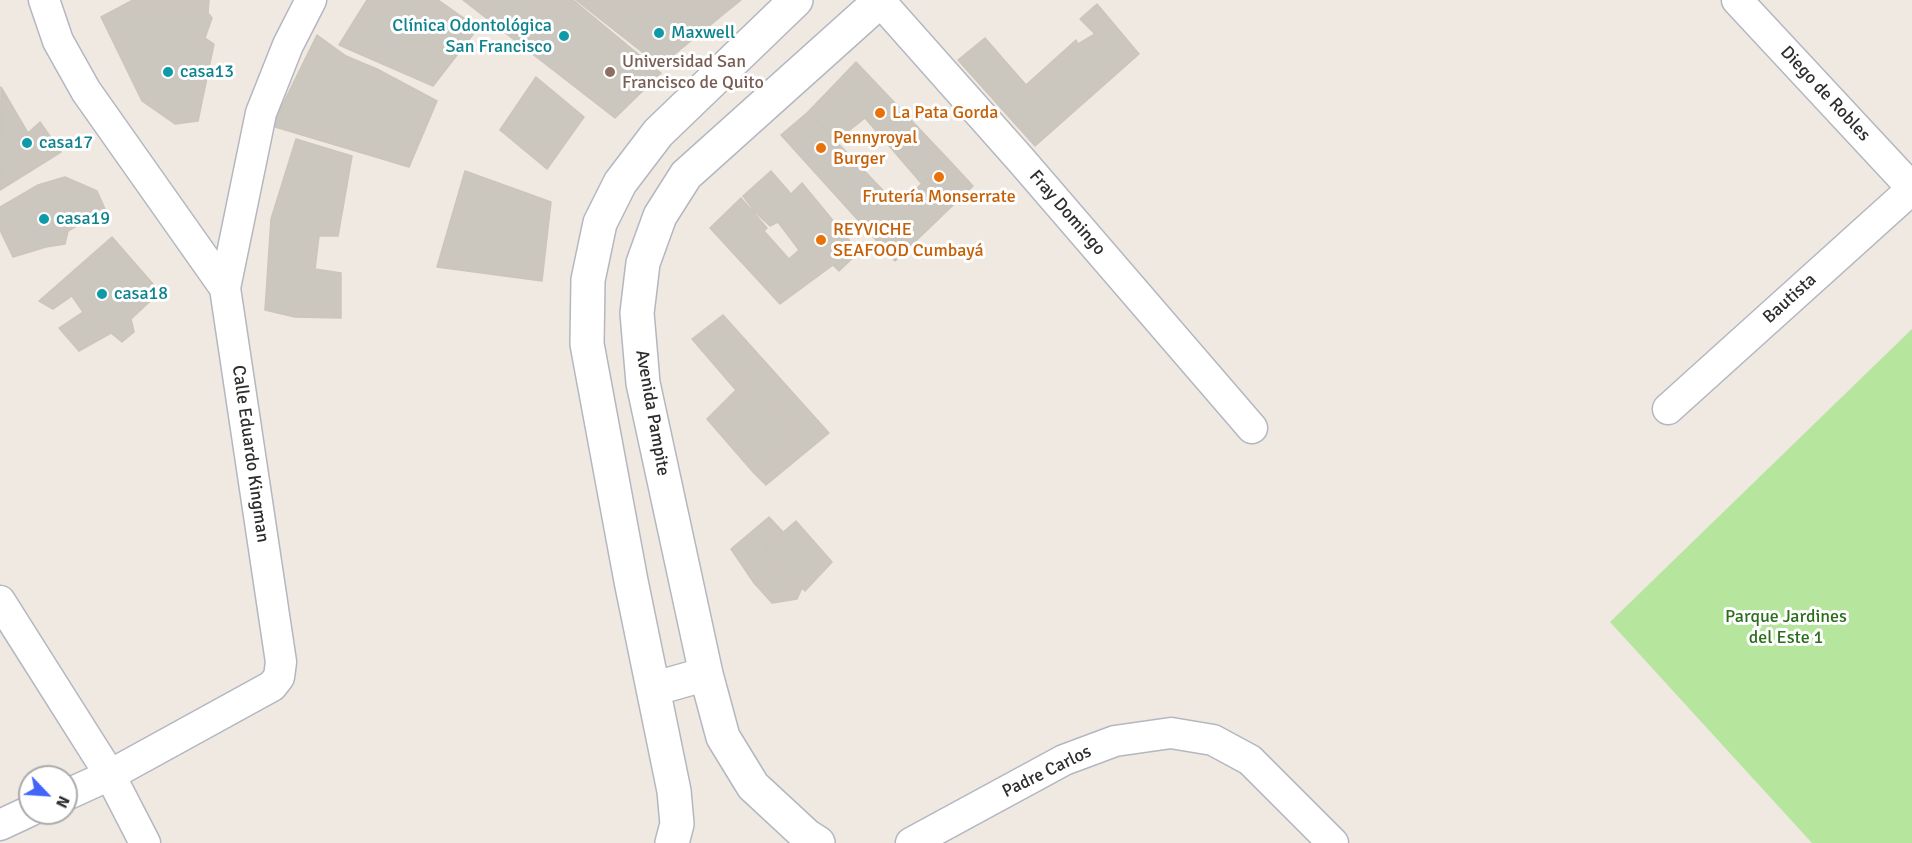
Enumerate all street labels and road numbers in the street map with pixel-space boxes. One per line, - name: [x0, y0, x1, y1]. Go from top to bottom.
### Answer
- street label: Diego de Robles: [1775, 42, 1875, 146]
- street label: Fray Domingo: [1024, 166, 1110, 260]
- street label: Bautista: [1759, 269, 1821, 329]
- street label: Avenida Pampite: [630, 348, 674, 478]
- street label: Calle Eduardo Kingman: [227, 364, 273, 544]
- street label: Padre Carlos: [999, 741, 1095, 803]

